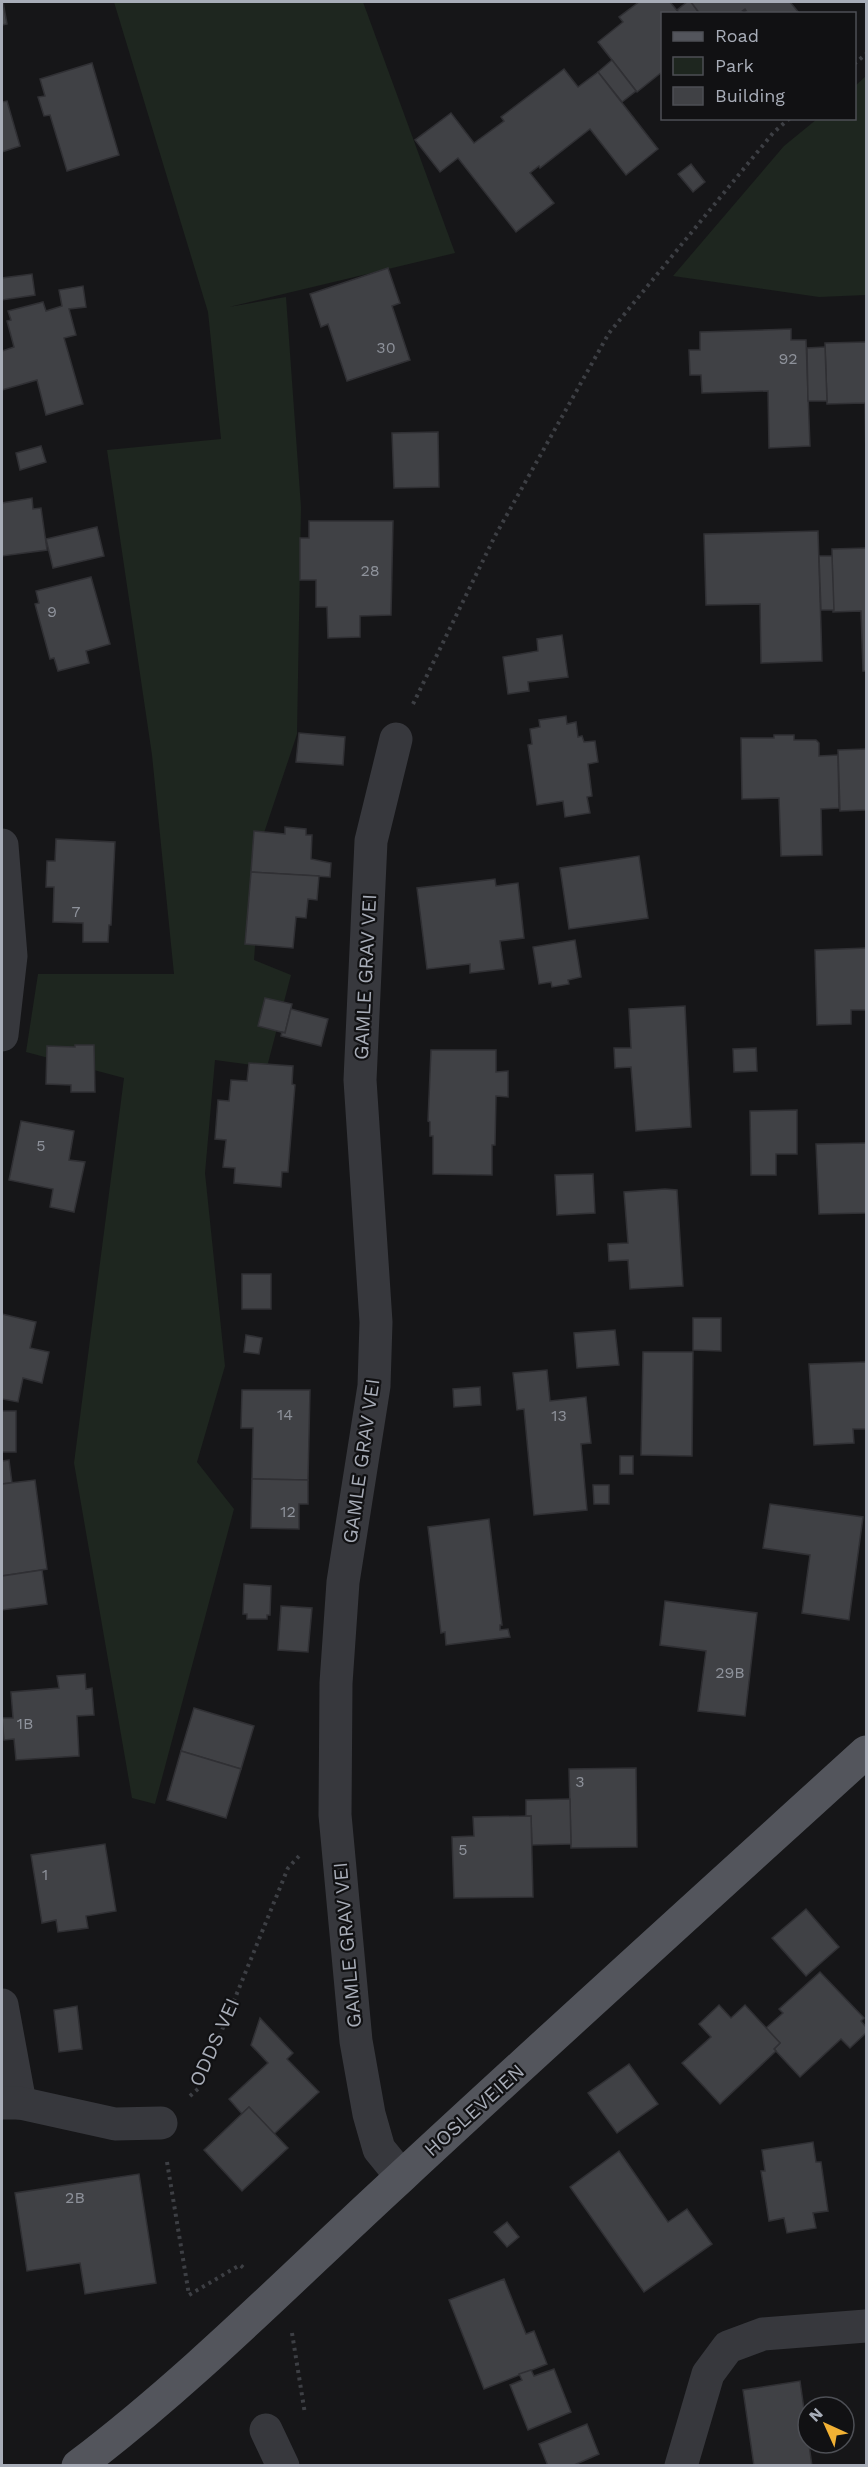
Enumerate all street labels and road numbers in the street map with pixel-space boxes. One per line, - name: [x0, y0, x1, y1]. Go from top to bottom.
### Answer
- street label: GAMLE GRAV VEI: [349, 893, 381, 1061]
- street label: GAMLE GRAV VEI: [338, 1377, 384, 1545]
- street label: GAMLE GRAV VEI: [328, 1861, 366, 2029]
- street label: ODDS VEI: [184, 1994, 244, 2090]
- street label: HOSLEVEIEN: [419, 2059, 529, 2161]

